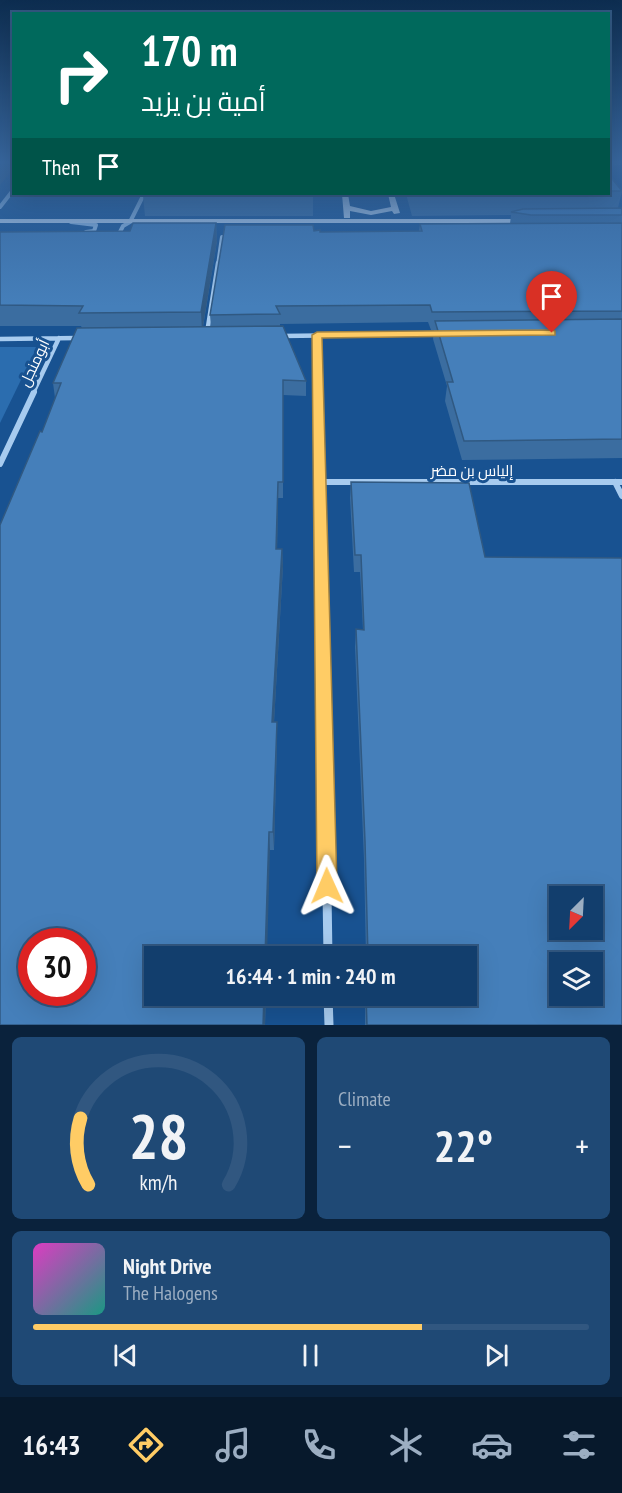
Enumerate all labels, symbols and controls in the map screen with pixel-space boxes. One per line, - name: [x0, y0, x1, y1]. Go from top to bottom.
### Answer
- text: 170 m: [141, 23, 238, 78]
- icon: right: [42, 36, 120, 114]
- text: أمية بن يزيد: [141, 84, 266, 118]
- icon: arrive: [92, 150, 125, 183]
- text: Then: [42, 153, 80, 181]
- pin: [526, 271, 577, 333]
- icon: arrive: [535, 280, 568, 313]
- street label: أبومنجل: [15, 336, 54, 390]
- street label: إلياس بن مضر: [430, 461, 513, 481]
- position arrow: [295, 854, 359, 918]
- north arrow: [549, 886, 603, 940]
- map controls: [549, 886, 603, 1006]
- speed limit sign: 30: [18, 928, 96, 1006]
- button: layers: [549, 952, 603, 1006]
- text: 16:44 · 1 min · 240 m: [225, 962, 396, 990]
- text: Climate: [338, 1086, 391, 1112]
- text: 28: [129, 1095, 188, 1176]
- text: 22°: [434, 1116, 493, 1174]
- text: −: [338, 1124, 352, 1167]
- text: +: [575, 1124, 589, 1167]
- text: km/h: [139, 1168, 178, 1196]
- text: Night Drive: [123, 1252, 212, 1280]
- text: The Halogens: [123, 1280, 218, 1306]
- icon: previous: [109, 1339, 142, 1372]
- icon: pause: [294, 1339, 327, 1372]
- icon: next: [480, 1339, 513, 1372]
- icon: directions: [125, 1424, 167, 1466]
- icon: music: [212, 1424, 254, 1466]
- icon: phone: [298, 1424, 340, 1466]
- icon: climate: [385, 1424, 427, 1466]
- icon: car: [471, 1424, 513, 1466]
- icon: filters: [558, 1424, 600, 1466]
- text: 16:43: [22, 1428, 81, 1462]

